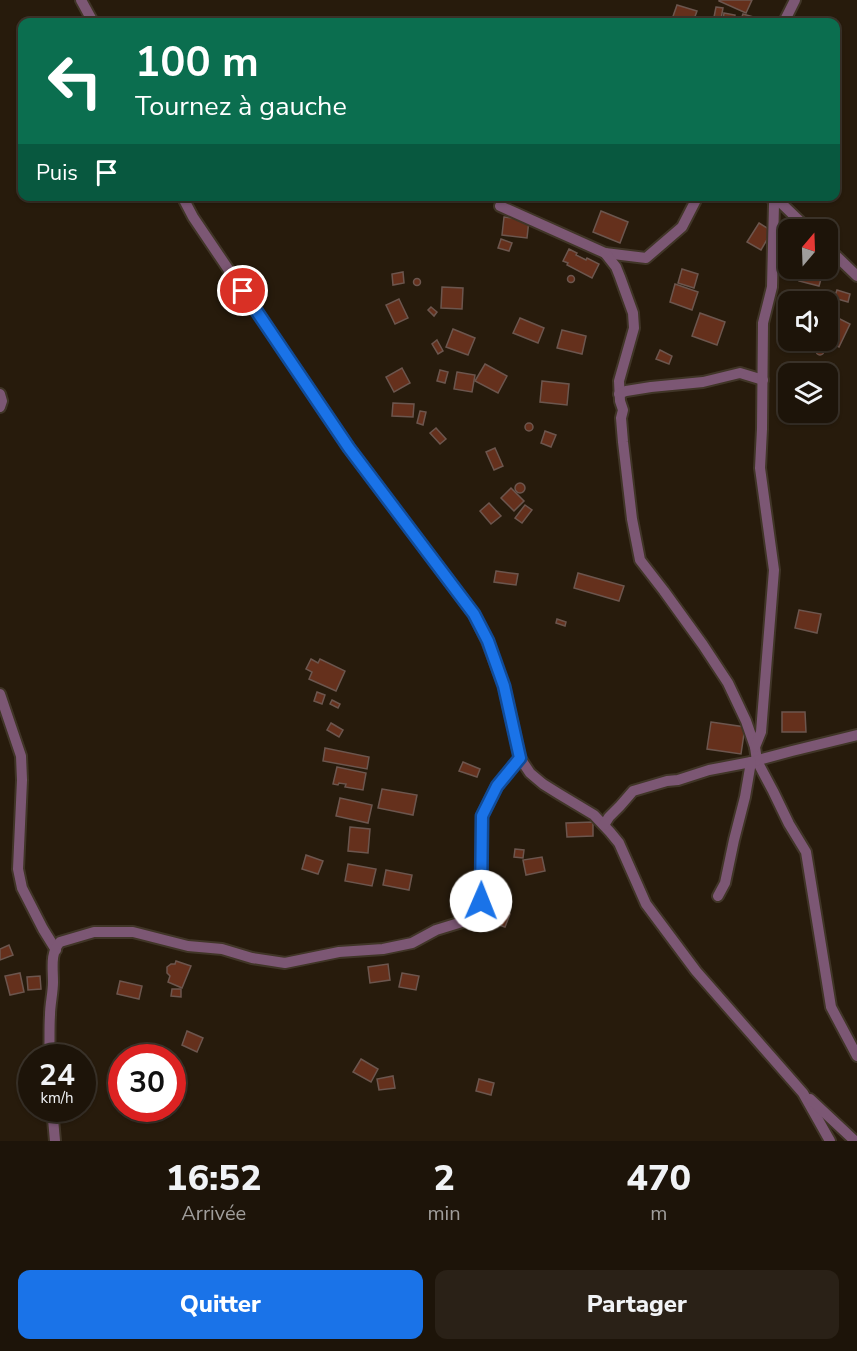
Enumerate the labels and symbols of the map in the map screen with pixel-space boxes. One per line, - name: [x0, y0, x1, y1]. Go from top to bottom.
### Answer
- north arrow: [778, 219, 838, 279]
- pin: [217, 265, 268, 316]
- position arrow: [449, 869, 513, 933]
- speed limit sign: 30: [108, 1044, 186, 1122]

